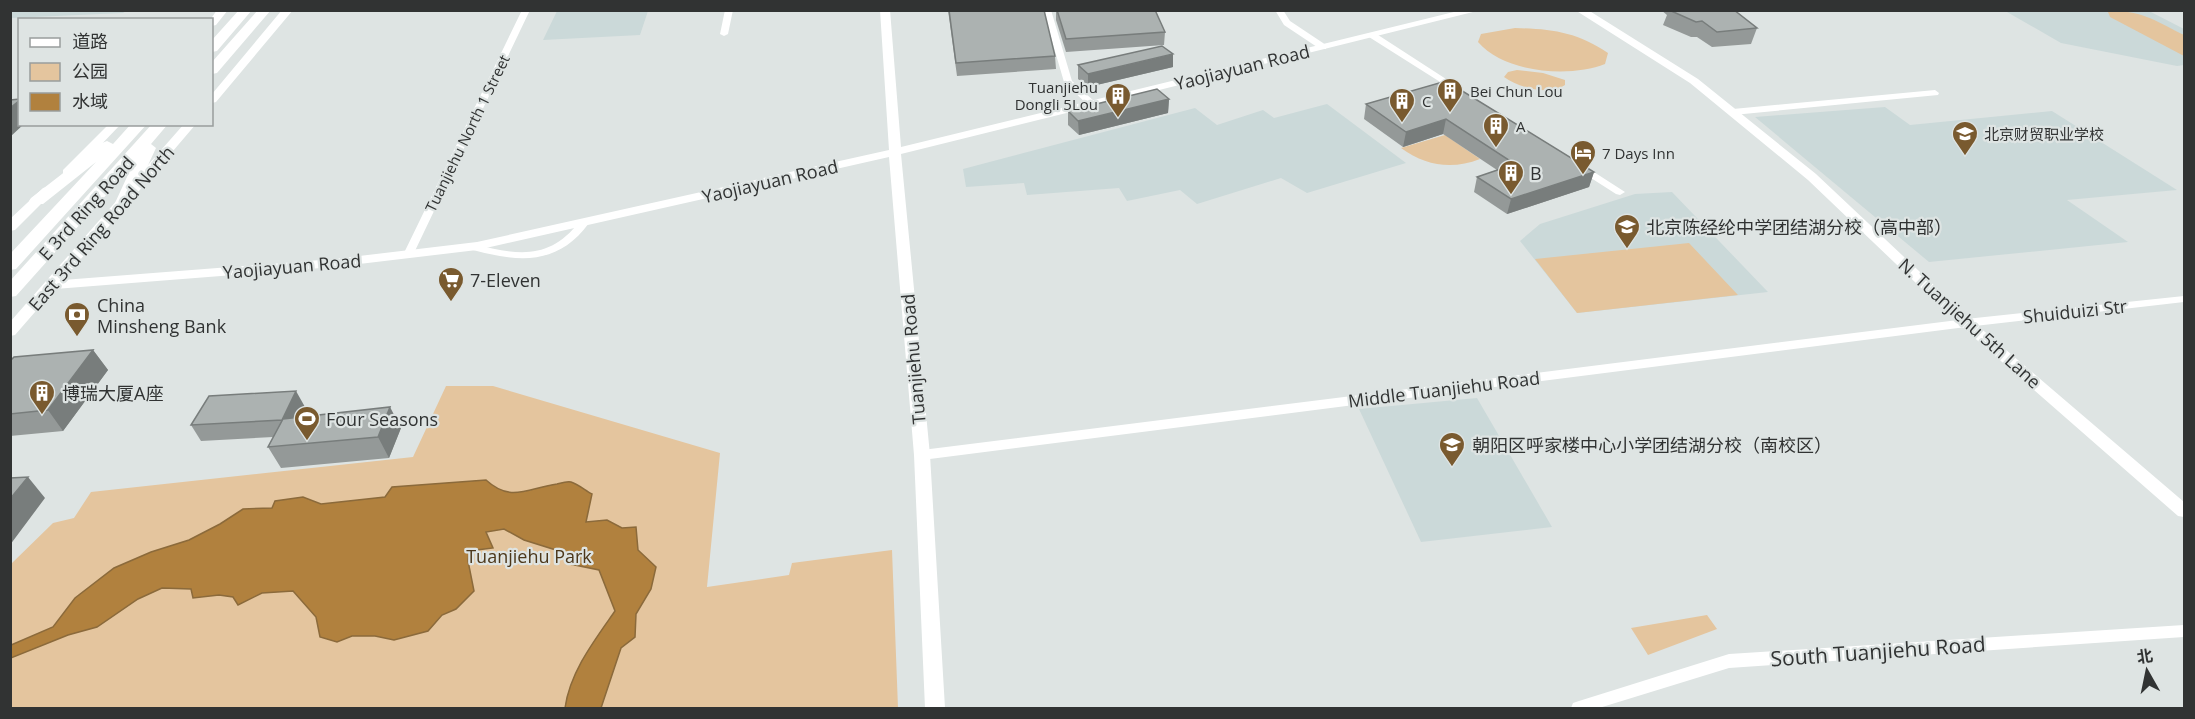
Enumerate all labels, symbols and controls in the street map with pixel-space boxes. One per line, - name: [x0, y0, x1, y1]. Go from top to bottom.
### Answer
- legend: [18, 18, 213, 126]
- text: 道路: [72, 29, 108, 53]
- street label: Yaojiayuan Road: [1172, 39, 1312, 95]
- street label: Tuanjiehu North 1 Street: [420, 51, 514, 215]
- text: 公园: [72, 59, 108, 83]
- building icon: Bei Chun Lou: [1435, 76, 1465, 114]
- place label: Tuanjiehu Dongli 5Lou: [1015, 77, 1098, 114]
- building icon: Tuanjiehu Dongli 5Lou: [1103, 81, 1133, 119]
- place label: Bei Chun Lou: [1470, 81, 1563, 101]
- building icon: C: [1387, 86, 1417, 124]
- text: 水域: [72, 89, 108, 113]
- place label: C: [1422, 91, 1431, 111]
- building icon: A: [1481, 111, 1511, 149]
- place label: A: [1516, 116, 1526, 136]
- school or university icon: 北京财贸职业学校: [1950, 119, 1980, 157]
- place label: 北京财贸职业学校: [1984, 124, 2104, 144]
- hotel icon: 7 Days Inn: [1568, 138, 1598, 176]
- street label: East 3rd Ring Road North: [23, 141, 179, 315]
- place label: 7 Days Inn: [1602, 143, 1675, 163]
- street label: E 3rd Ring Road: [33, 151, 139, 265]
- street label: Yaojiayuan Road: [700, 154, 840, 208]
- building icon: B: [1496, 158, 1526, 196]
- place label: B: [1530, 161, 1542, 185]
- school or university icon: 北京陈经纶中学团结湖分校（高中部）: [1612, 212, 1642, 250]
- place label: 北京陈经纶中学团结湖分校（高中部）: [1646, 215, 1952, 239]
- street label: Yaojiayuan Road: [222, 248, 362, 284]
- street label: N. Tuanjiehu 5th Lane: [1894, 253, 2046, 393]
- supermarket icon: 7-Eleven: [436, 265, 466, 303]
- place label: 7-Eleven: [470, 268, 541, 292]
- place label: China Minsheng Bank: [97, 293, 227, 338]
- street label: Tuanjiehu Road: [895, 293, 931, 425]
- street label: Shuiduizi Str: [2022, 294, 2129, 328]
- bank icon: China Minsheng Bank: [62, 300, 92, 338]
- street label: Middle Tuanjiehu Road: [1347, 365, 1541, 413]
- building icon: 博瑞大厦A座: [27, 378, 57, 416]
- place label: 博瑞大厦A座: [62, 381, 163, 405]
- sports icon: Four Seasons: [292, 404, 322, 442]
- place label: Four Seasons: [326, 407, 438, 431]
- school or university icon: 朝阳区呼家楼中心小学团结湖分校（南校区）: [1437, 430, 1467, 468]
- place label: 朝阳区呼家楼中心小学团结湖分校（南校区）: [1472, 433, 1832, 457]
- park label: Tuanjiehu Park: [466, 544, 592, 568]
- street label: South Tuanjiehu Road: [1770, 630, 1986, 672]
- north arrow: [2117, 641, 2177, 701]
- text: 北: [2135, 644, 2154, 668]

